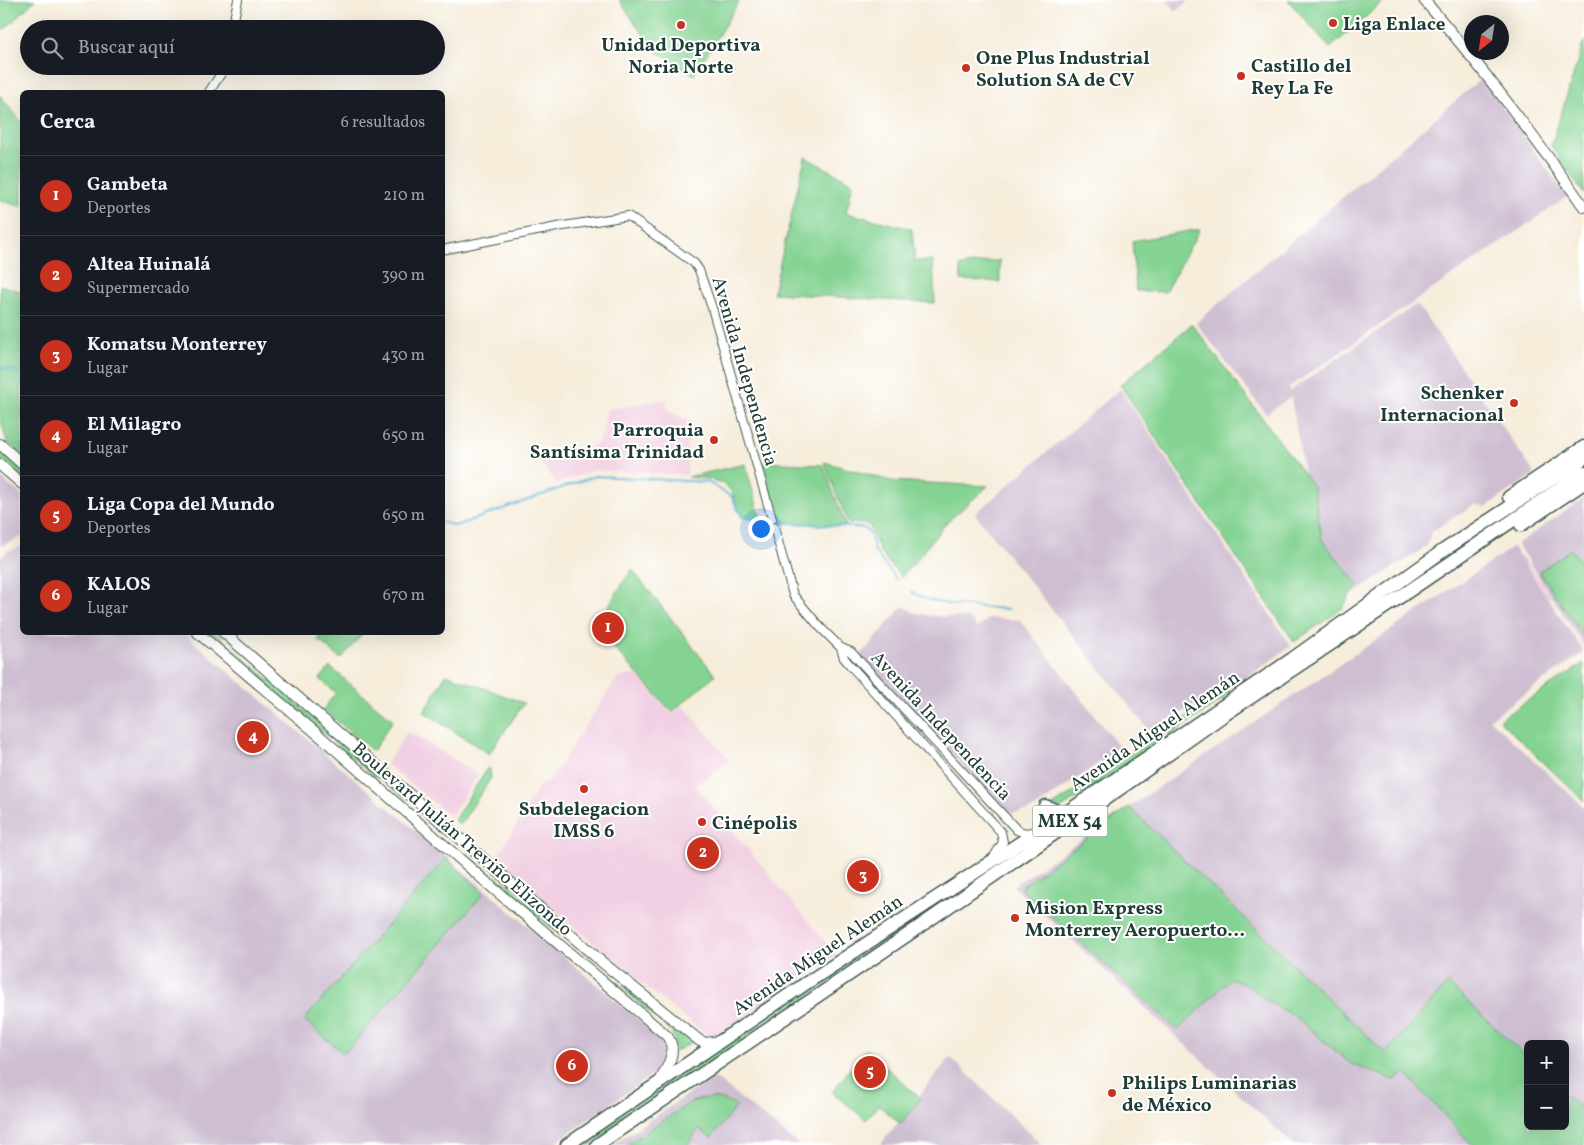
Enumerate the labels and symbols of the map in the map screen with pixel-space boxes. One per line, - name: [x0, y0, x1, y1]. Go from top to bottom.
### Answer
- place label: Liga Enlace: [1343, 12, 1446, 38]
- north arrow: [1464, 15, 1509, 60]
- marker: Liga Enlace: [1327, 17, 1339, 29]
- marker: Unidad Deportiva Noria Norte: [675, 19, 687, 31]
- place label: Unidad Deportiva Noria Norte: [601, 33, 761, 81]
- place label: One Plus Industrial Solution SA de CV: [976, 46, 1150, 94]
- place label: Castillo del Rey La Fe: [1251, 54, 1351, 102]
- marker: One Plus Industrial Solution SA de CV: [960, 62, 972, 74]
- marker: Castillo del Rey La Fe: [1235, 70, 1247, 82]
- street label: Avenida Independencia: [705, 274, 784, 469]
- place label: Schenker Internacional: [1380, 381, 1504, 429]
- marker: Schenker Internacional: [1508, 397, 1520, 409]
- place label: Parroquia Santísima Trinidad: [530, 418, 704, 466]
- marker: Parroquia Santísima Trinidad: [708, 434, 720, 446]
- your location: [748, 516, 774, 542]
- pin: 1: [592, 609, 624, 647]
- street label: Avenida Independencia: [864, 646, 1017, 807]
- street label: Avenida Miguel Alemán: [1065, 665, 1245, 798]
- pin: 4: [237, 718, 269, 756]
- street label: Boulevard Julián Treviño Elizondo: [346, 736, 577, 943]
- marker: Subdelegacion IMSS 6: [578, 783, 590, 795]
- place label: Subdelegacion IMSS 6: [519, 797, 649, 845]
- road number: MEX 54: [1032, 806, 1108, 836]
- place label: Cinépolis: [712, 811, 798, 837]
- marker: Cinépolis: [696, 816, 708, 828]
- pin: 2: [687, 834, 719, 872]
- pin: 3: [847, 857, 879, 895]
- street label: Avenida Miguel Alemán: [728, 889, 908, 1022]
- place label: Mision Express Monterrey Aeropuerto…: [1025, 896, 1245, 944]
- marker: Mision Express Monterrey Aeropuerto…: [1009, 912, 1021, 924]
- pin: 6: [556, 1047, 588, 1085]
- pin: 5: [854, 1053, 886, 1091]
- place label: Philips Luminarias de México: [1122, 1071, 1297, 1119]
- marker: Philips Luminarias de México: [1106, 1087, 1118, 1099]

